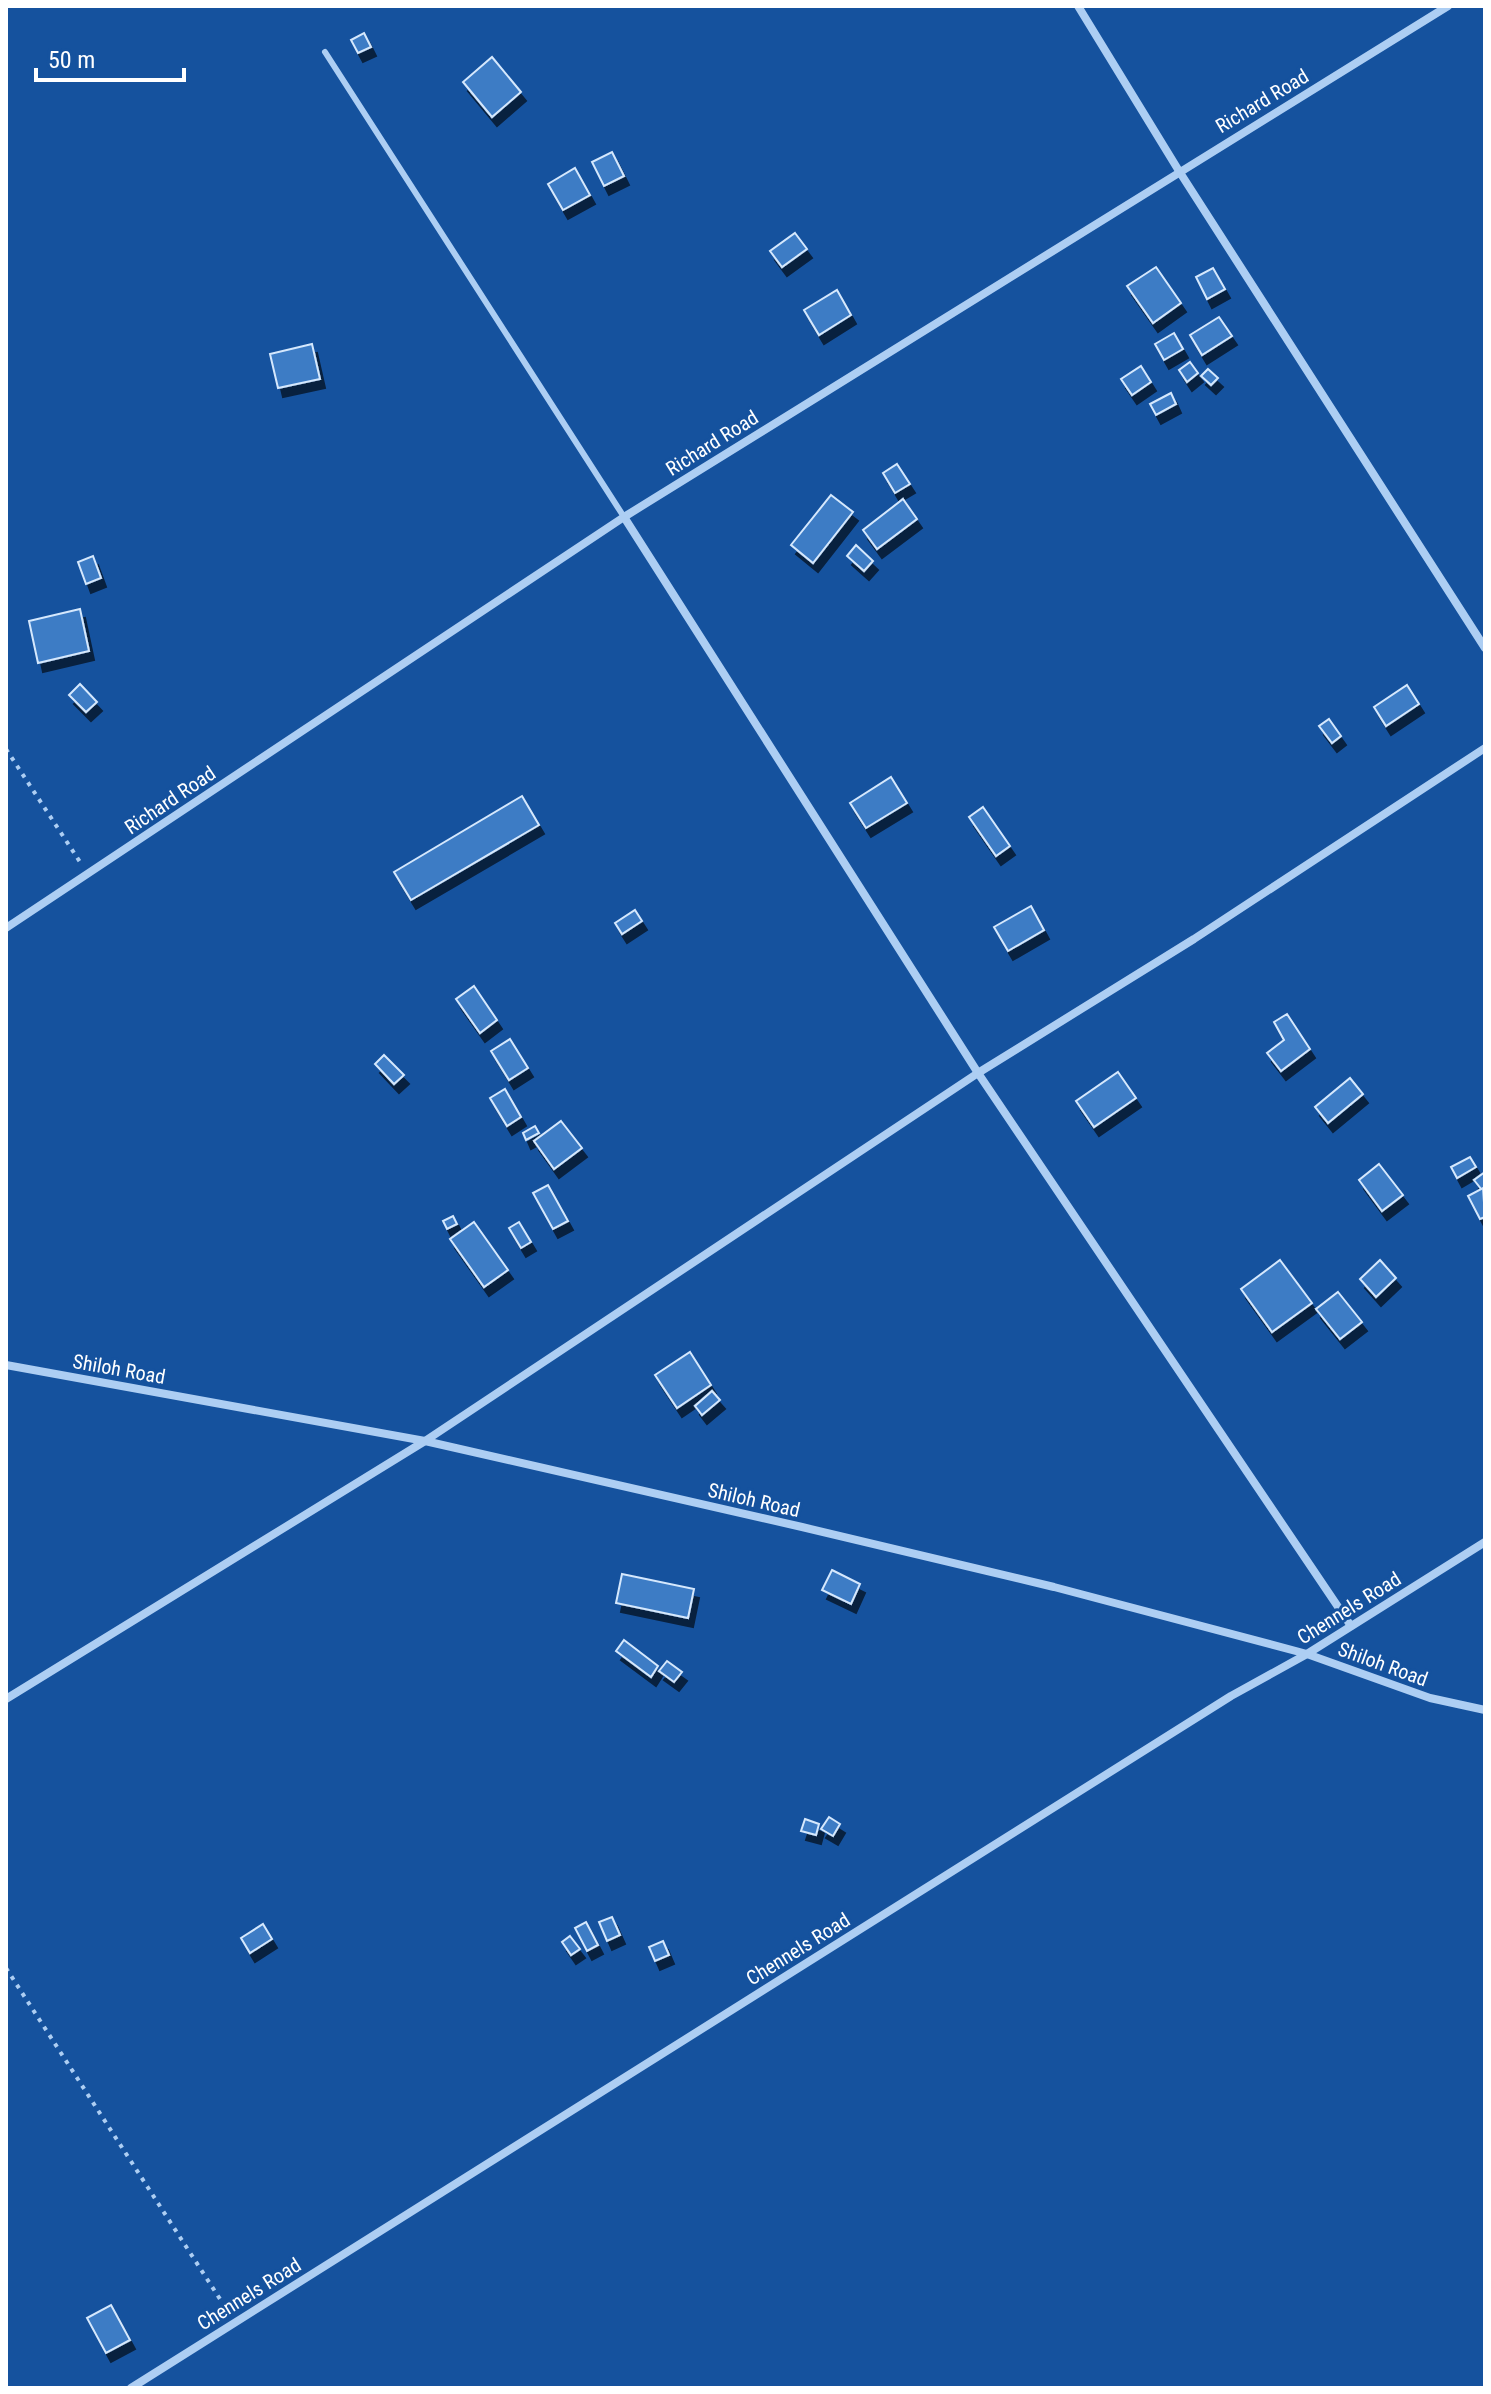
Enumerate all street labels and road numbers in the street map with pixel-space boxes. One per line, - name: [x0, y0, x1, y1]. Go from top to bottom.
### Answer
- street label: Richard Road: [1211, 64, 1313, 138]
- street label: Richard Road: [661, 405, 763, 481]
- street label: Richard Road: [120, 761, 220, 839]
- street label: Shiloh Road: [71, 1349, 167, 1389]
- street label: Shiloh Road: [706, 1478, 802, 1522]
- street label: Chennels Road: [1293, 1567, 1405, 1649]
- street label: Shiloh Road: [1335, 1637, 1431, 1691]
- street label: Chennels Road: [742, 1908, 854, 1990]
- street label: Chennels Road: [193, 2253, 305, 2335]

